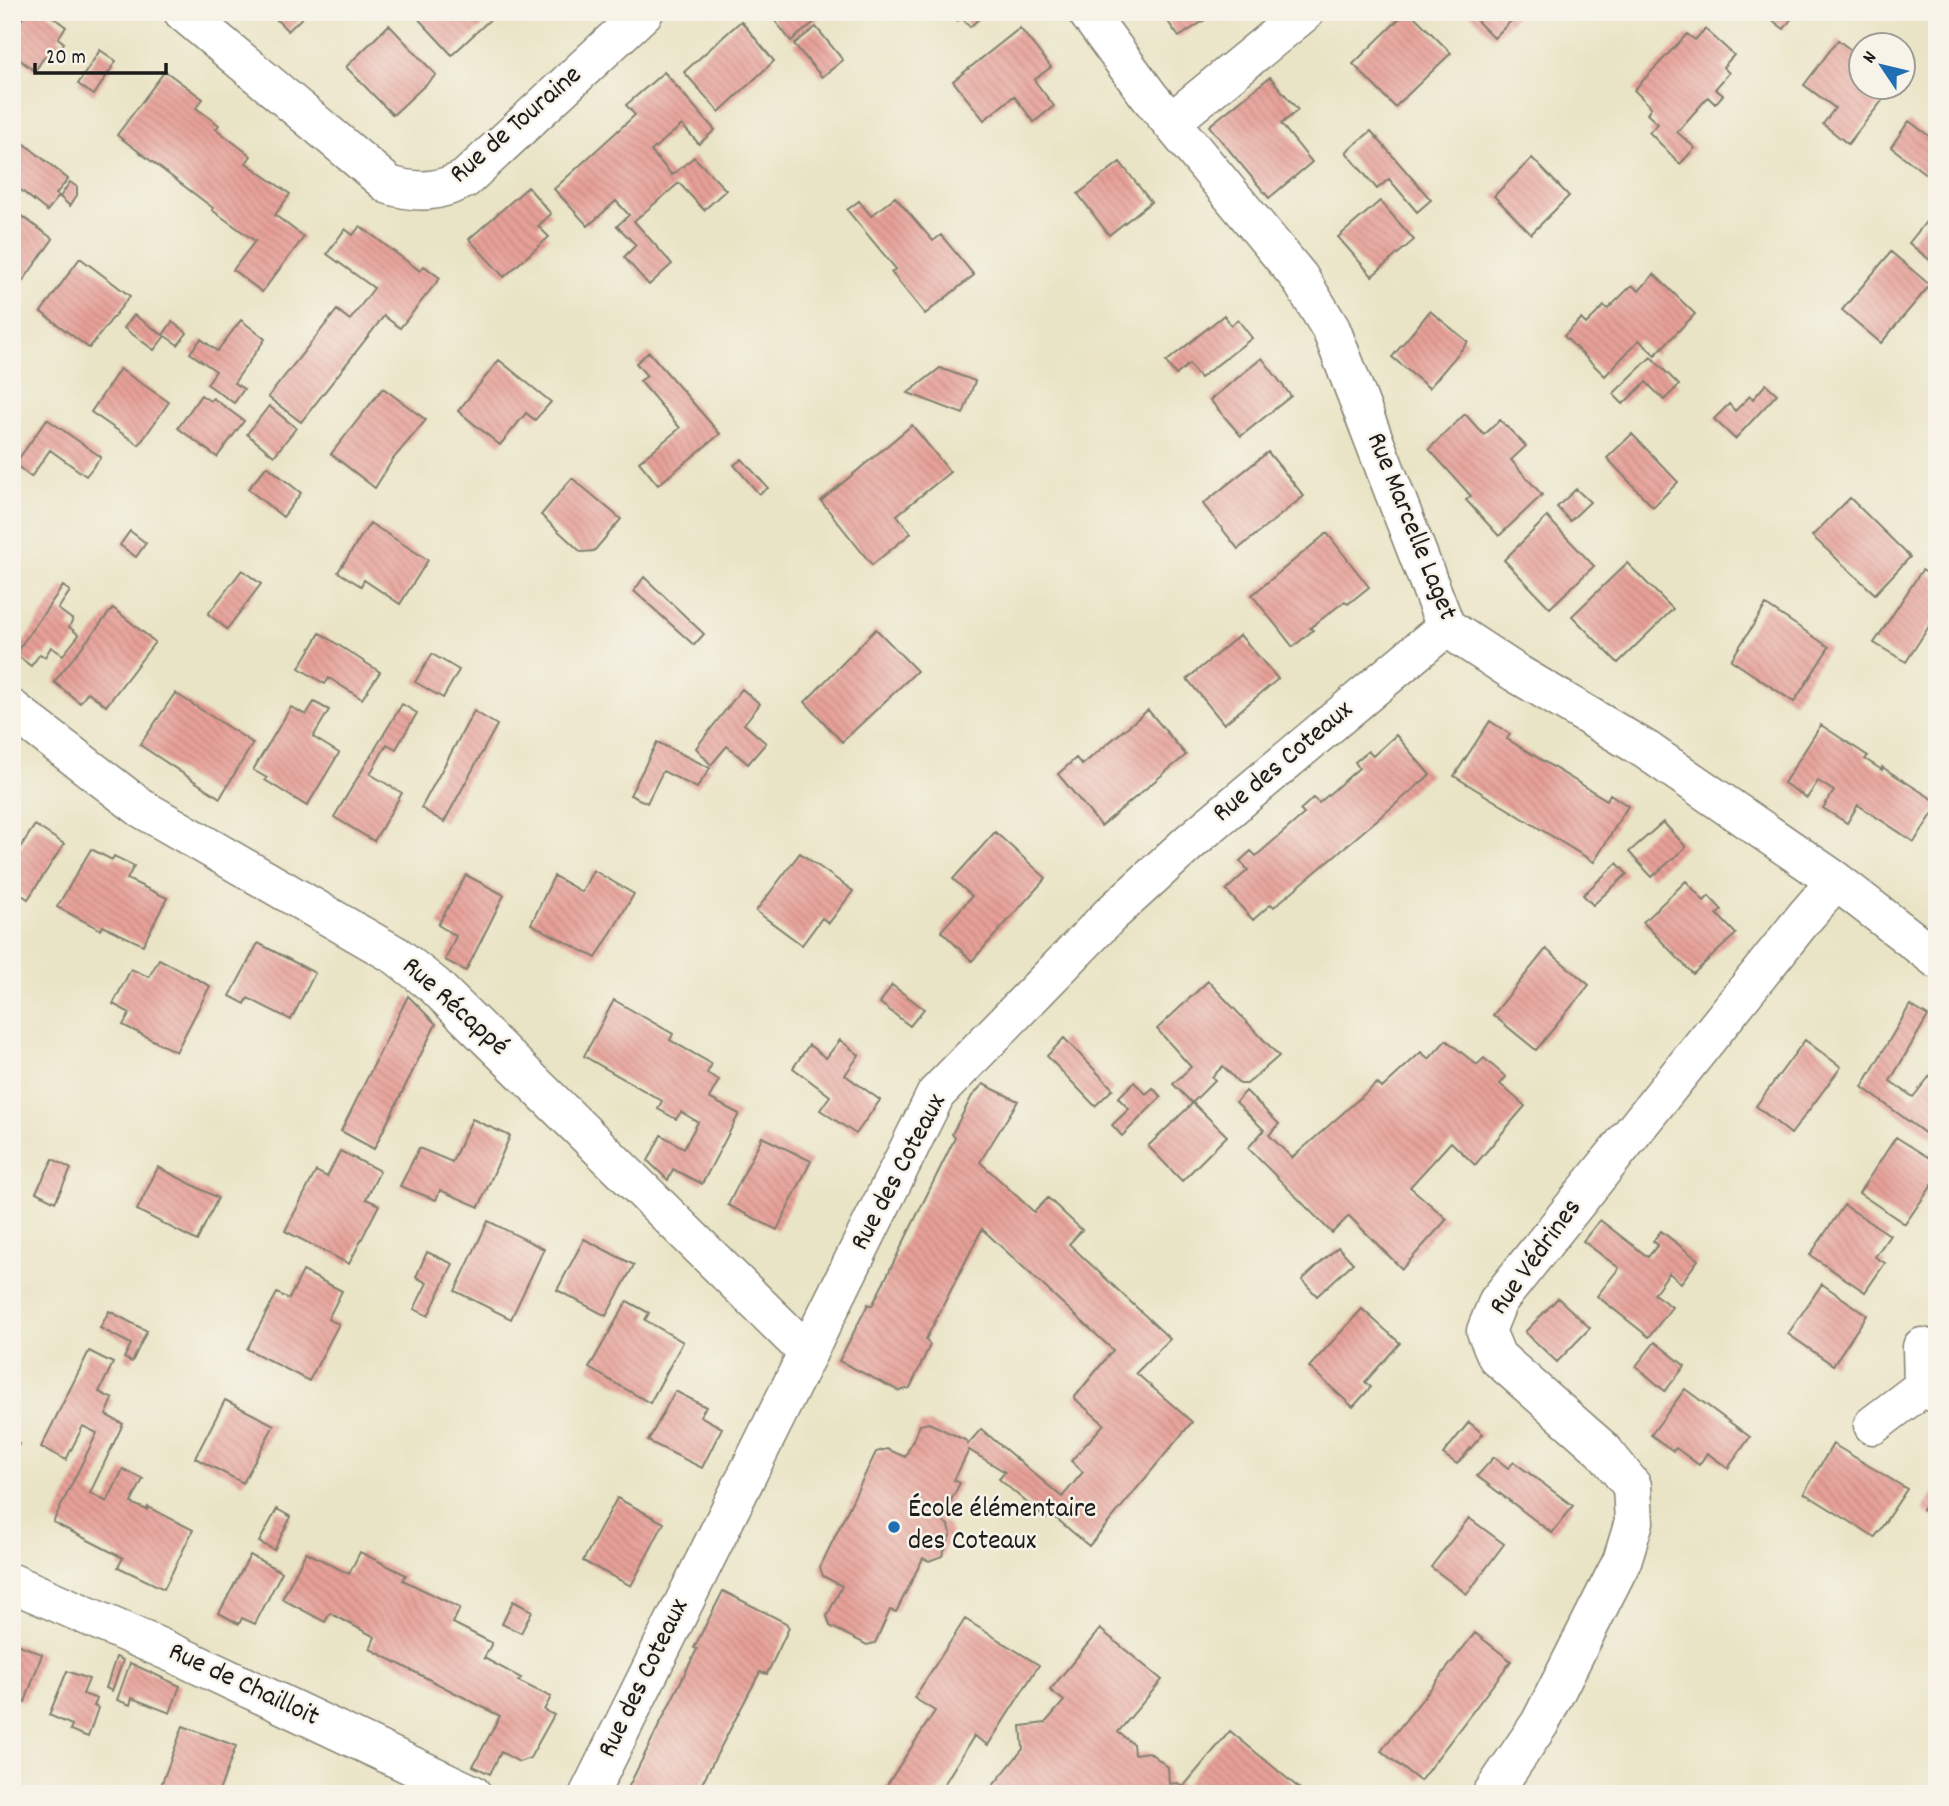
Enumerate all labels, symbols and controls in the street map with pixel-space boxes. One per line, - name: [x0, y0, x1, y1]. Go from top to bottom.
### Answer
- scale bar: [35, 32, 166, 76]
- north arrow: [1848, 32, 1918, 102]
- text: 20 m: [46, 44, 86, 74]
- text: N: [1857, 47, 1885, 70]
- street label: Rue de Touraine: [442, 57, 592, 195]
- street label: Rue Marcelle Laget: [1354, 427, 1466, 627]
- street label: Rue des Coteaux: [1205, 692, 1363, 834]
- street label: Rue Récappé: [391, 949, 517, 1067]
- street label: Rue des Coteaux: [842, 1087, 958, 1259]
- street label: Rue Védrines: [1481, 1191, 1593, 1325]
- place label: École élémentaire des Coteaux: [908, 1491, 1096, 1563]
- marker: École élémentaire des Coteaux: [886, 1519, 902, 1535]
- street label: Rue des Coteaux: [589, 1593, 701, 1765]
- street label: Rue de Chailloit: [161, 1634, 325, 1738]

